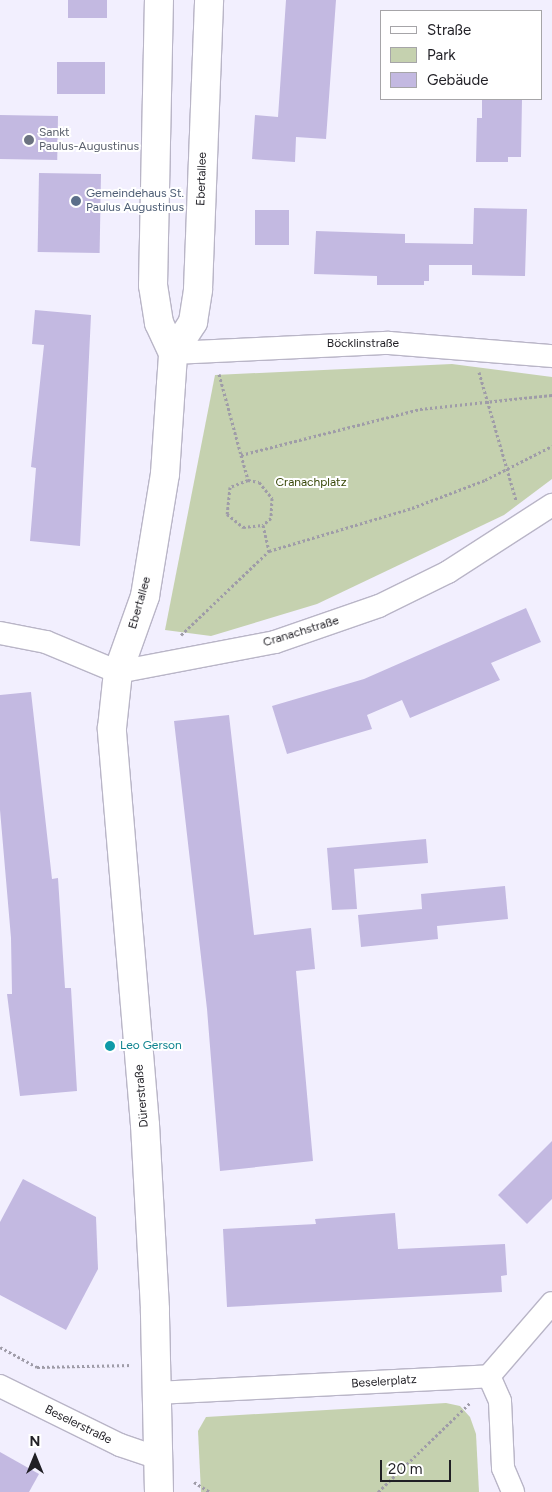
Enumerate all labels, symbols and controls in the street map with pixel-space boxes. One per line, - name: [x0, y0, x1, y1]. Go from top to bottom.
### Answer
- legend: [380, 10, 542, 100]
- text: Straße: [427, 21, 471, 39]
- text: Park: [427, 46, 456, 64]
- text: Gebäude: [427, 71, 488, 89]
- place label: Sankt Paulus-Augustinus: [39, 126, 139, 154]
- marker: Sankt Paulus-Augustinus: [23, 134, 35, 146]
- street label: Ebertallee: [194, 152, 210, 206]
- place label: Gemeindehaus St. Paulus Augustinus: [86, 187, 184, 215]
- marker: Gemeindehaus St. Paulus Augustinus: [70, 195, 82, 207]
- street label: Böcklinstraße: [327, 337, 399, 351]
- park label: Cranachplatz: [275, 476, 347, 490]
- street label: Ebertallee: [126, 575, 154, 631]
- street label: Cranachstraße: [261, 614, 341, 650]
- place label: Leo Gerson: [120, 1039, 182, 1053]
- marker: Leo Gerson: [104, 1040, 116, 1052]
- street label: Dürerstraße: [132, 1064, 152, 1128]
- street label: Beselerplatz: [351, 1373, 417, 1391]
- street label: Beselerstraße: [42, 1403, 114, 1447]
- north arrow: [10, 1432, 60, 1482]
- text: N: [30, 1433, 40, 1450]
- scale bar: [382, 1450, 453, 1482]
- text: 20 m: [388, 1460, 422, 1478]

